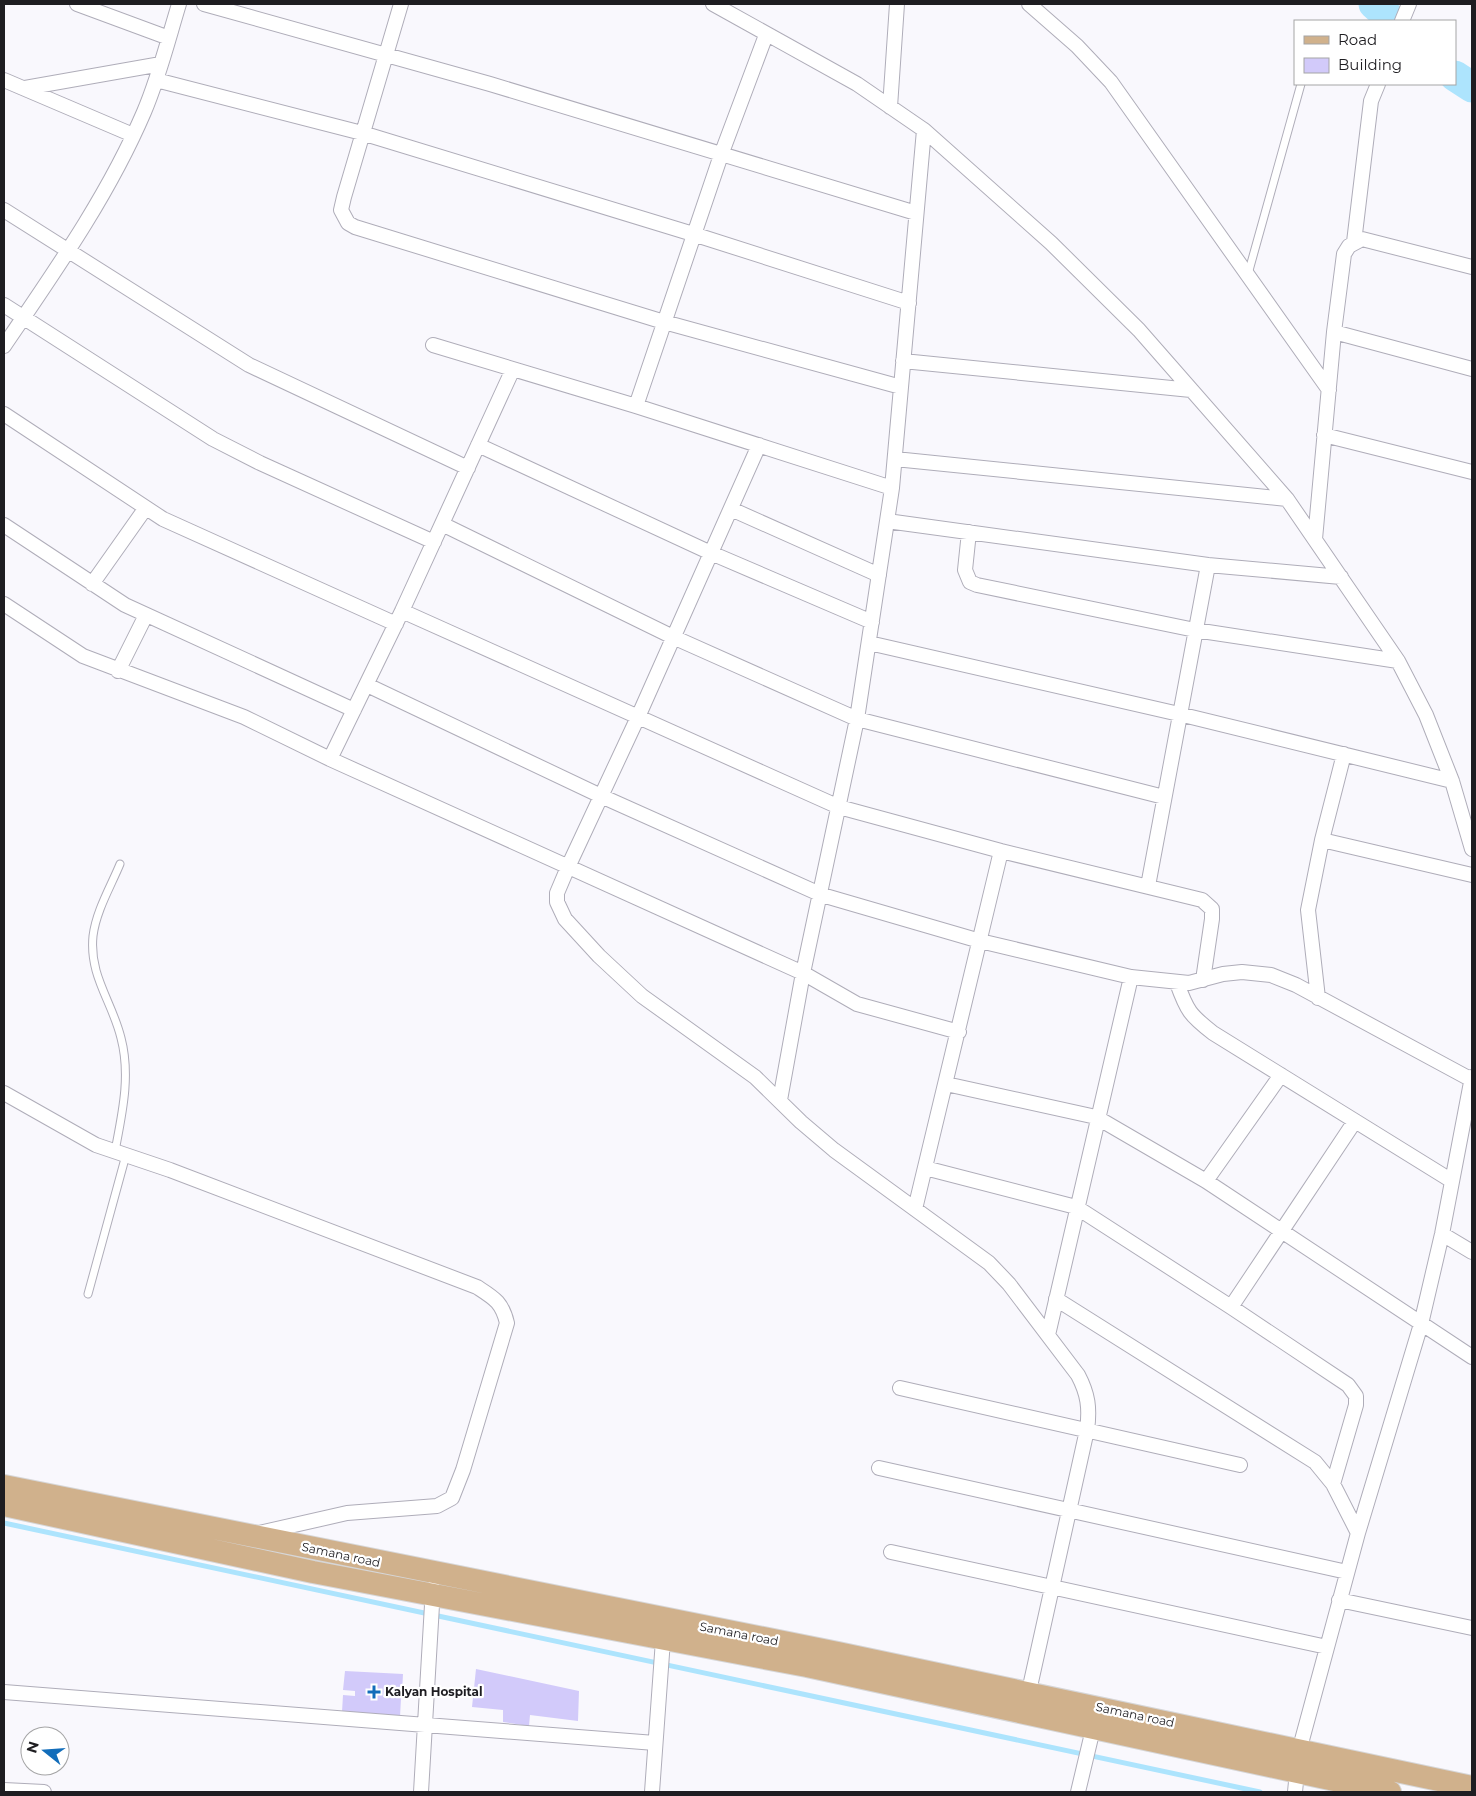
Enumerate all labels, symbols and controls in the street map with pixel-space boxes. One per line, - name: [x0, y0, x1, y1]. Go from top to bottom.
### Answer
- legend: [1294, 20, 1456, 85]
- text: Road: [1338, 30, 1377, 49]
- text: Building: [1338, 55, 1402, 74]
- street label: Samana road: [300, 1539, 382, 1570]
- street label: Samana road: [698, 1619, 780, 1649]
- place label: Kalyan Hospital: [385, 1684, 483, 1699]
- marker: Kalyan Hospital: [367, 1685, 381, 1699]
- street label: Samana road: [1094, 1699, 1176, 1730]
- north arrow: [20, 1726, 70, 1776]
- text: N: [22, 1739, 43, 1755]

